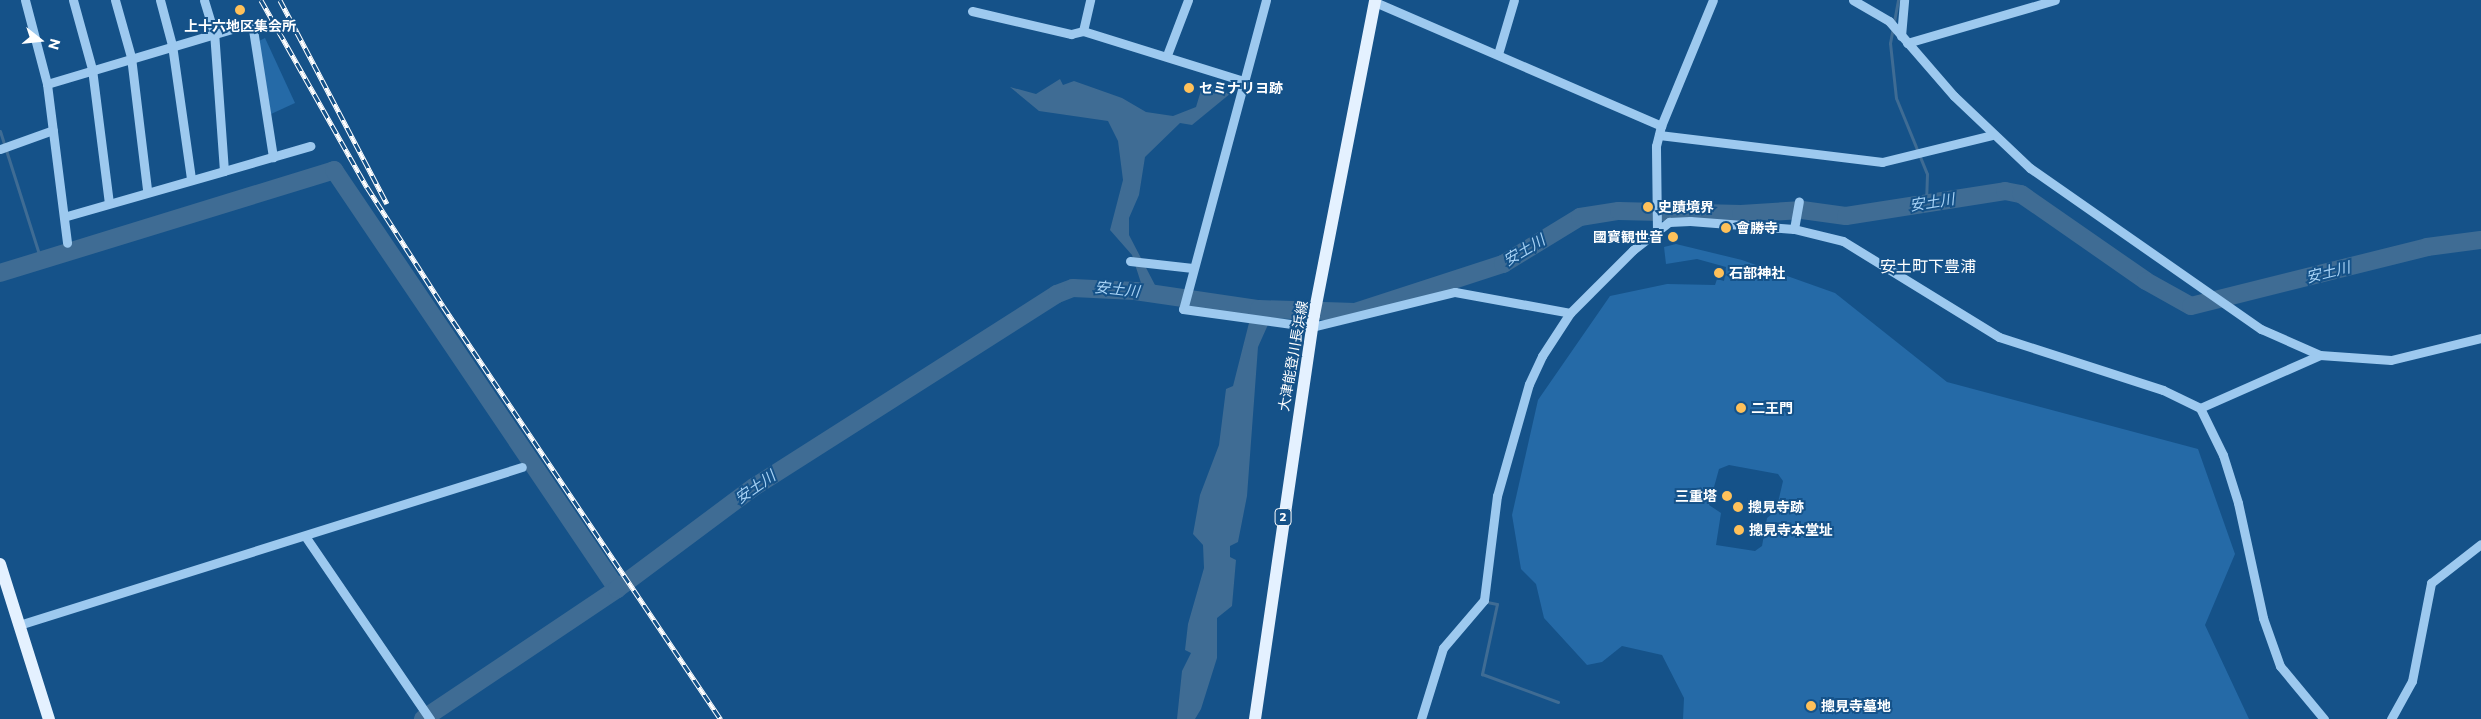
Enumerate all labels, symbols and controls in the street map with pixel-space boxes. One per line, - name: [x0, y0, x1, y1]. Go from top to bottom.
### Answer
- marker: 上十六地区集会所: [234, 4, 246, 16]
- north arrow: [15, 15, 65, 65]
- place label: 上十六地区集会所: [184, 18, 296, 34]
- text: N: [45, 37, 65, 52]
- place label: セミナリヨ跡: [1199, 80, 1283, 96]
- marker: セミナリヨ跡: [1183, 82, 1195, 94]
- water label: 安土川: [1908, 190, 1956, 214]
- place label: 史蹟境界: [1658, 199, 1714, 215]
- marker: 史蹟境界: [1642, 201, 1654, 213]
- place label: 會勝寺: [1736, 220, 1778, 236]
- marker: 會勝寺: [1720, 222, 1732, 234]
- place label: 國寳観世音: [1593, 229, 1663, 245]
- water label: 安土川: [1500, 231, 1548, 269]
- marker: 國寳観世音: [1667, 231, 1679, 243]
- district label: 安土町下豊浦: [1880, 256, 1976, 276]
- water label: 安土川: [2304, 258, 2352, 286]
- place label: 石部神社: [1729, 265, 1785, 281]
- marker: 石部神社: [1713, 267, 1725, 279]
- water label: 安土川: [1094, 278, 1140, 300]
- street label: 大津能登川長浜線: [1275, 299, 1311, 413]
- place label: 二王門: [1751, 400, 1793, 416]
- marker: 二王門: [1735, 402, 1747, 414]
- water label: 安土川: [731, 467, 779, 507]
- place label: 三重塔: [1675, 488, 1717, 504]
- marker: 三重塔: [1721, 490, 1733, 502]
- place label: 摠見寺跡: [1748, 499, 1804, 515]
- marker: 摠見寺跡: [1732, 501, 1744, 513]
- road number: 2: [1274, 508, 1292, 526]
- place label: 摠見寺本堂址: [1749, 522, 1833, 538]
- marker: 摠見寺本堂址: [1733, 524, 1745, 536]
- place label: 摠見寺墓地: [1821, 698, 1891, 714]
- marker: 摠見寺墓地: [1805, 700, 1817, 712]

